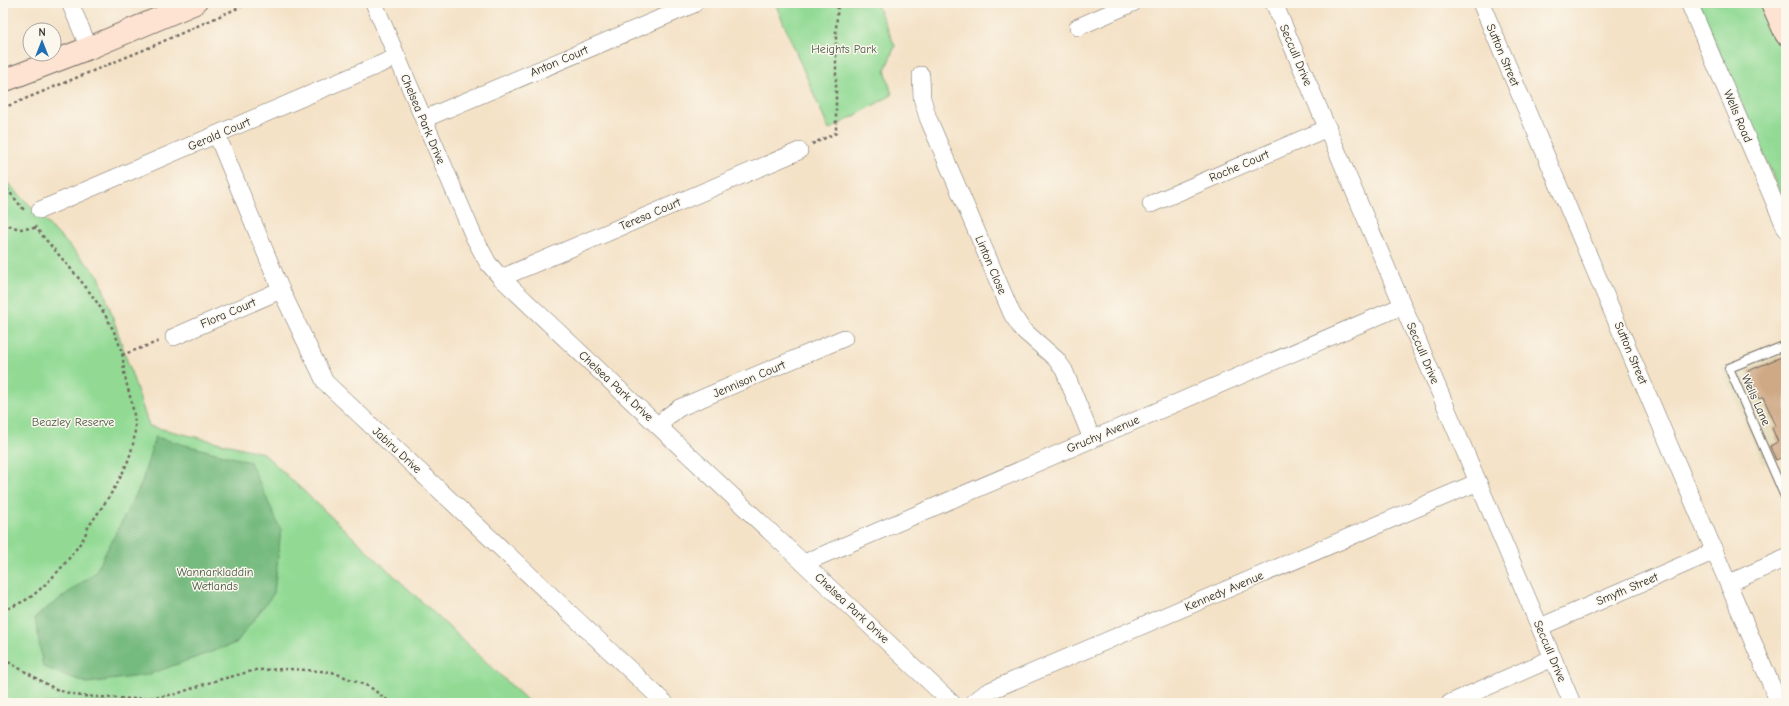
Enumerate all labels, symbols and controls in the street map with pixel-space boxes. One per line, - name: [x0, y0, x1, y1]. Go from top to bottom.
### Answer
- north arrow: [22, 22, 62, 62]
- street label: Seccull Drive: [1277, 22, 1315, 88]
- street label: Sutton Street: [1484, 22, 1523, 89]
- text: N: [38, 26, 46, 39]
- street label: Anton Court: [528, 42, 591, 80]
- park label: Heights Park: [811, 42, 877, 56]
- street label: Chelsea Park Drive: [398, 72, 448, 166]
- street label: Wells Road: [1721, 88, 1755, 144]
- street label: Gerald Court: [186, 114, 253, 153]
- street label: Roche Court: [1207, 147, 1272, 185]
- street label: Teresa Court: [617, 195, 683, 233]
- street label: Linton Close: [972, 233, 1010, 297]
- street label: Flora Court: [198, 295, 258, 331]
- street label: Seccull Drive: [1404, 320, 1442, 386]
- street label: Sutton Street: [1612, 320, 1651, 387]
- street label: Chelsea Park Drive: [576, 348, 656, 424]
- street label: Jennison Court: [711, 357, 788, 401]
- street label: Wells Lane: [1739, 372, 1773, 428]
- street label: Gruchy Avenue: [1065, 412, 1141, 456]
- park label: Beazley Reserve: [32, 415, 114, 429]
- street label: Jabiru Drive: [370, 424, 424, 476]
- park label: Wannarkladdin Wetlands: [177, 565, 253, 593]
- street label: Kennedy Avenue: [1182, 568, 1266, 614]
- street label: Smyth Street: [1594, 569, 1661, 608]
- street label: Chelsea Park Drive: [812, 570, 892, 646]
- street label: Seccull Drive: [1531, 618, 1569, 684]

